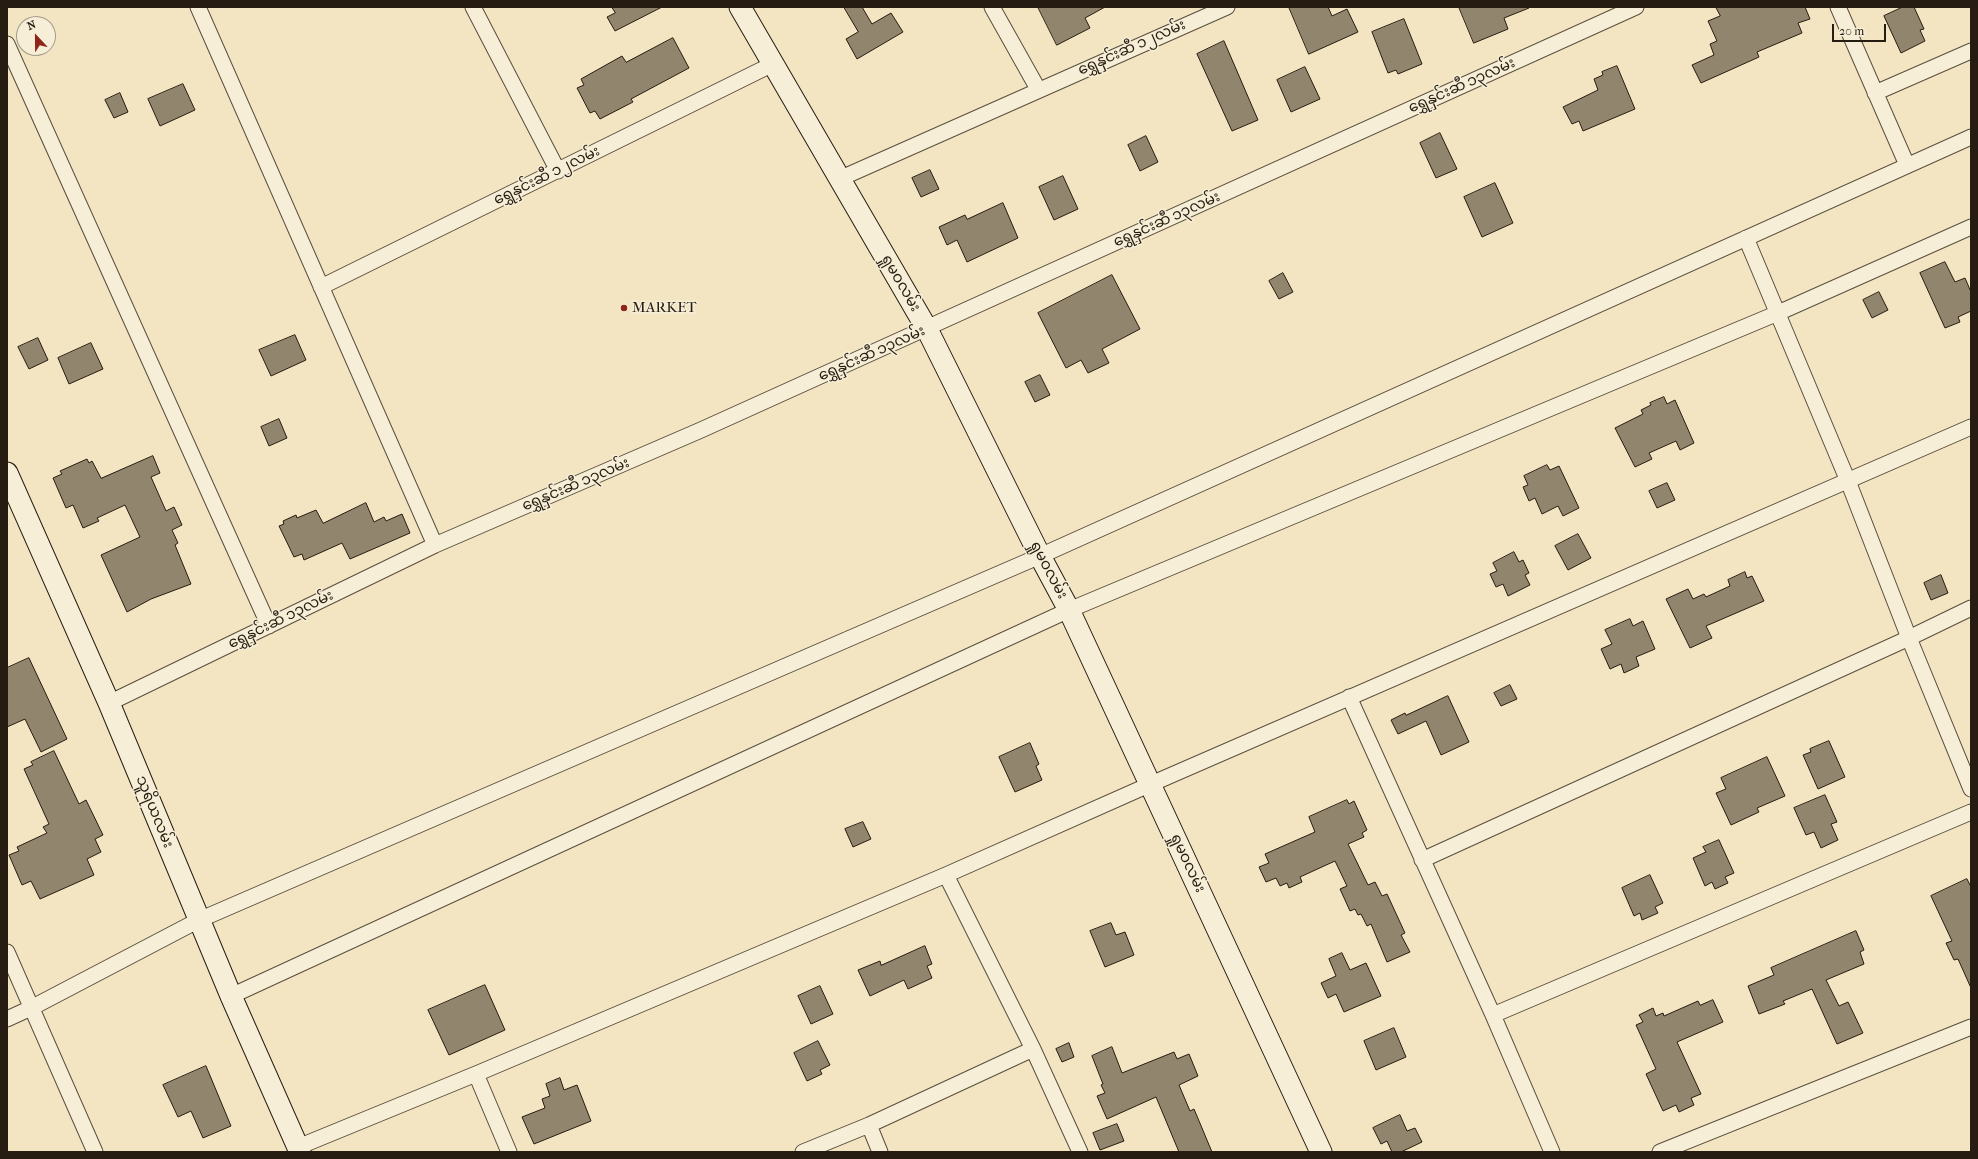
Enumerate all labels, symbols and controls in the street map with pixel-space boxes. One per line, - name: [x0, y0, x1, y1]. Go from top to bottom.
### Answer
- north arrow: [16, 16, 56, 56]
- street label: ရွှေနှင်းဆီ ၁၂လမ်း: [1075, 16, 1189, 80]
- scale bar: [1834, 16, 1888, 42]
- text: N: [25, 18, 38, 33]
- text: 20 m: [1839, 24, 1864, 38]
- street label: ရွှေနှင်းဆီ ၁၃လမ်း: [1406, 54, 1518, 118]
- street label: ရွှေနှင်းဆီ ၁၂လမ်း: [491, 143, 603, 209]
- street label: ရွှေနှင်းဆီ ၁၃လမ်း: [1111, 188, 1223, 252]
- street label: ရှုမဝလမ်း: [876, 251, 924, 315]
- place label: MARKET: [632, 299, 696, 317]
- marker: MARKET: [619, 303, 629, 313]
- street label: ရွှေနှင်းဆီ ၁၃လမ်း: [816, 322, 928, 386]
- street label: ရွှေနှင်းဆီ ၁၃လမ်း: [520, 454, 632, 516]
- street label: ရှုမဝလမ်း: [1025, 538, 1071, 602]
- street label: ရွှေနှင်းဆီ ၁၃လမ်း: [225, 587, 337, 653]
- street label: သူရိယလမ်း: [131, 773, 177, 851]
- street label: ရှုမဝလမ်း: [1165, 830, 1209, 896]

